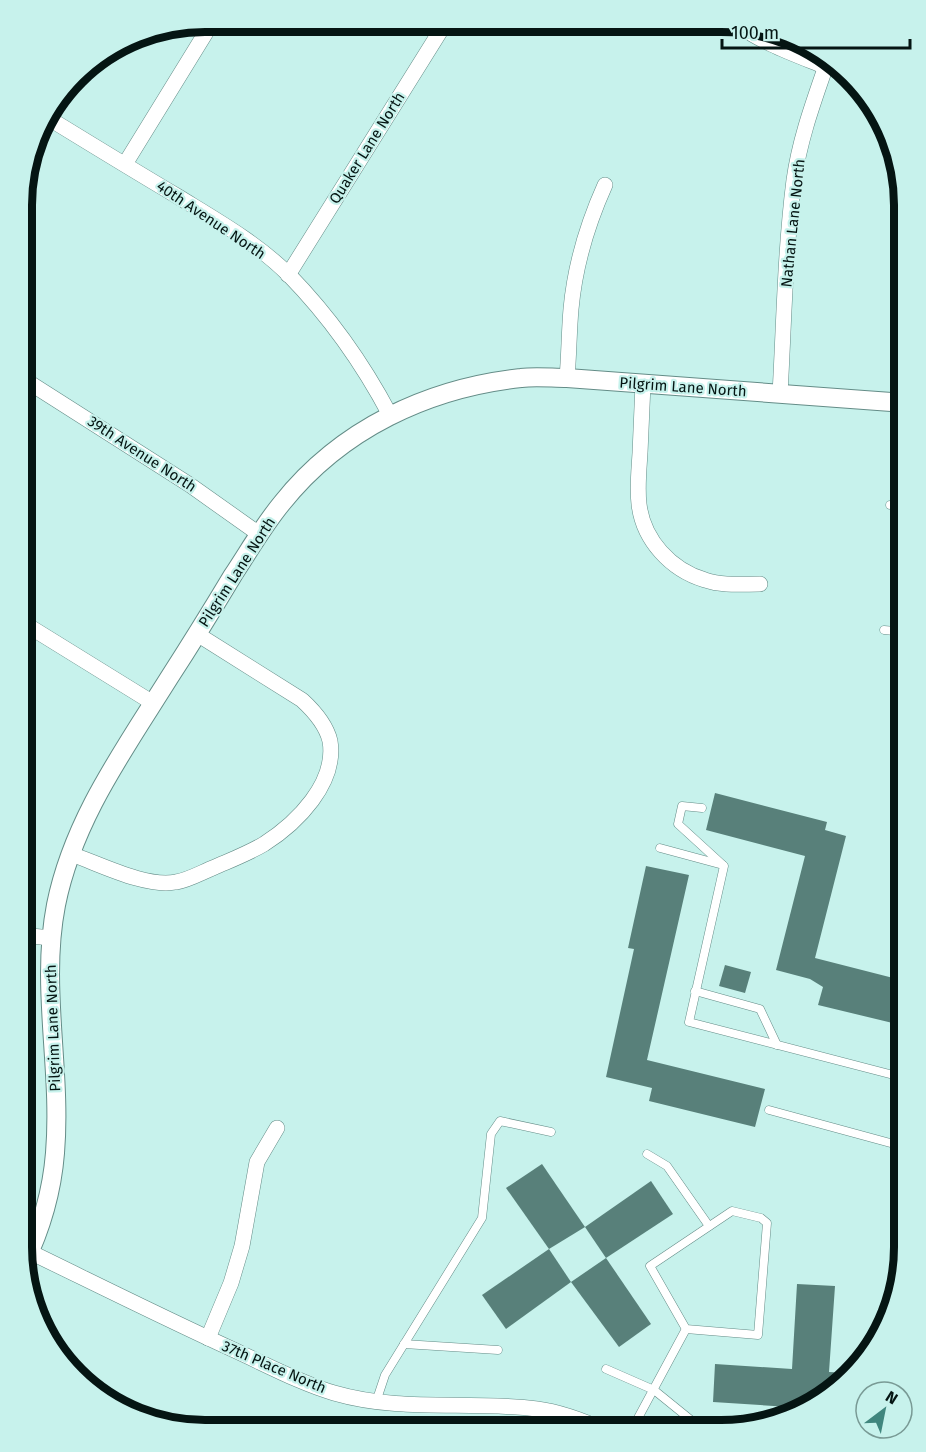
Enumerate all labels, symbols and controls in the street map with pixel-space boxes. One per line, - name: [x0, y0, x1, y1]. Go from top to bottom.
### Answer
- scale bar: [722, 12, 910, 50]
- text: 100 m: [731, 22, 779, 44]
- street label: Quaker Lane North: [325, 89, 409, 207]
- street label: Nathan Lane North: [777, 158, 809, 288]
- street label: 40th Avenue North: [153, 177, 269, 263]
- street label: Pilgrim Lane North: [619, 374, 747, 400]
- street label: 39th Avenue North: [84, 412, 200, 496]
- street label: Pilgrim Lane North: [195, 514, 279, 630]
- street label: Pilgrim Lane North: [42, 964, 64, 1092]
- street label: 37th Place North: [219, 1337, 329, 1397]
- north arrow: [854, 1380, 914, 1440]
- text: N: [882, 1387, 901, 1409]

